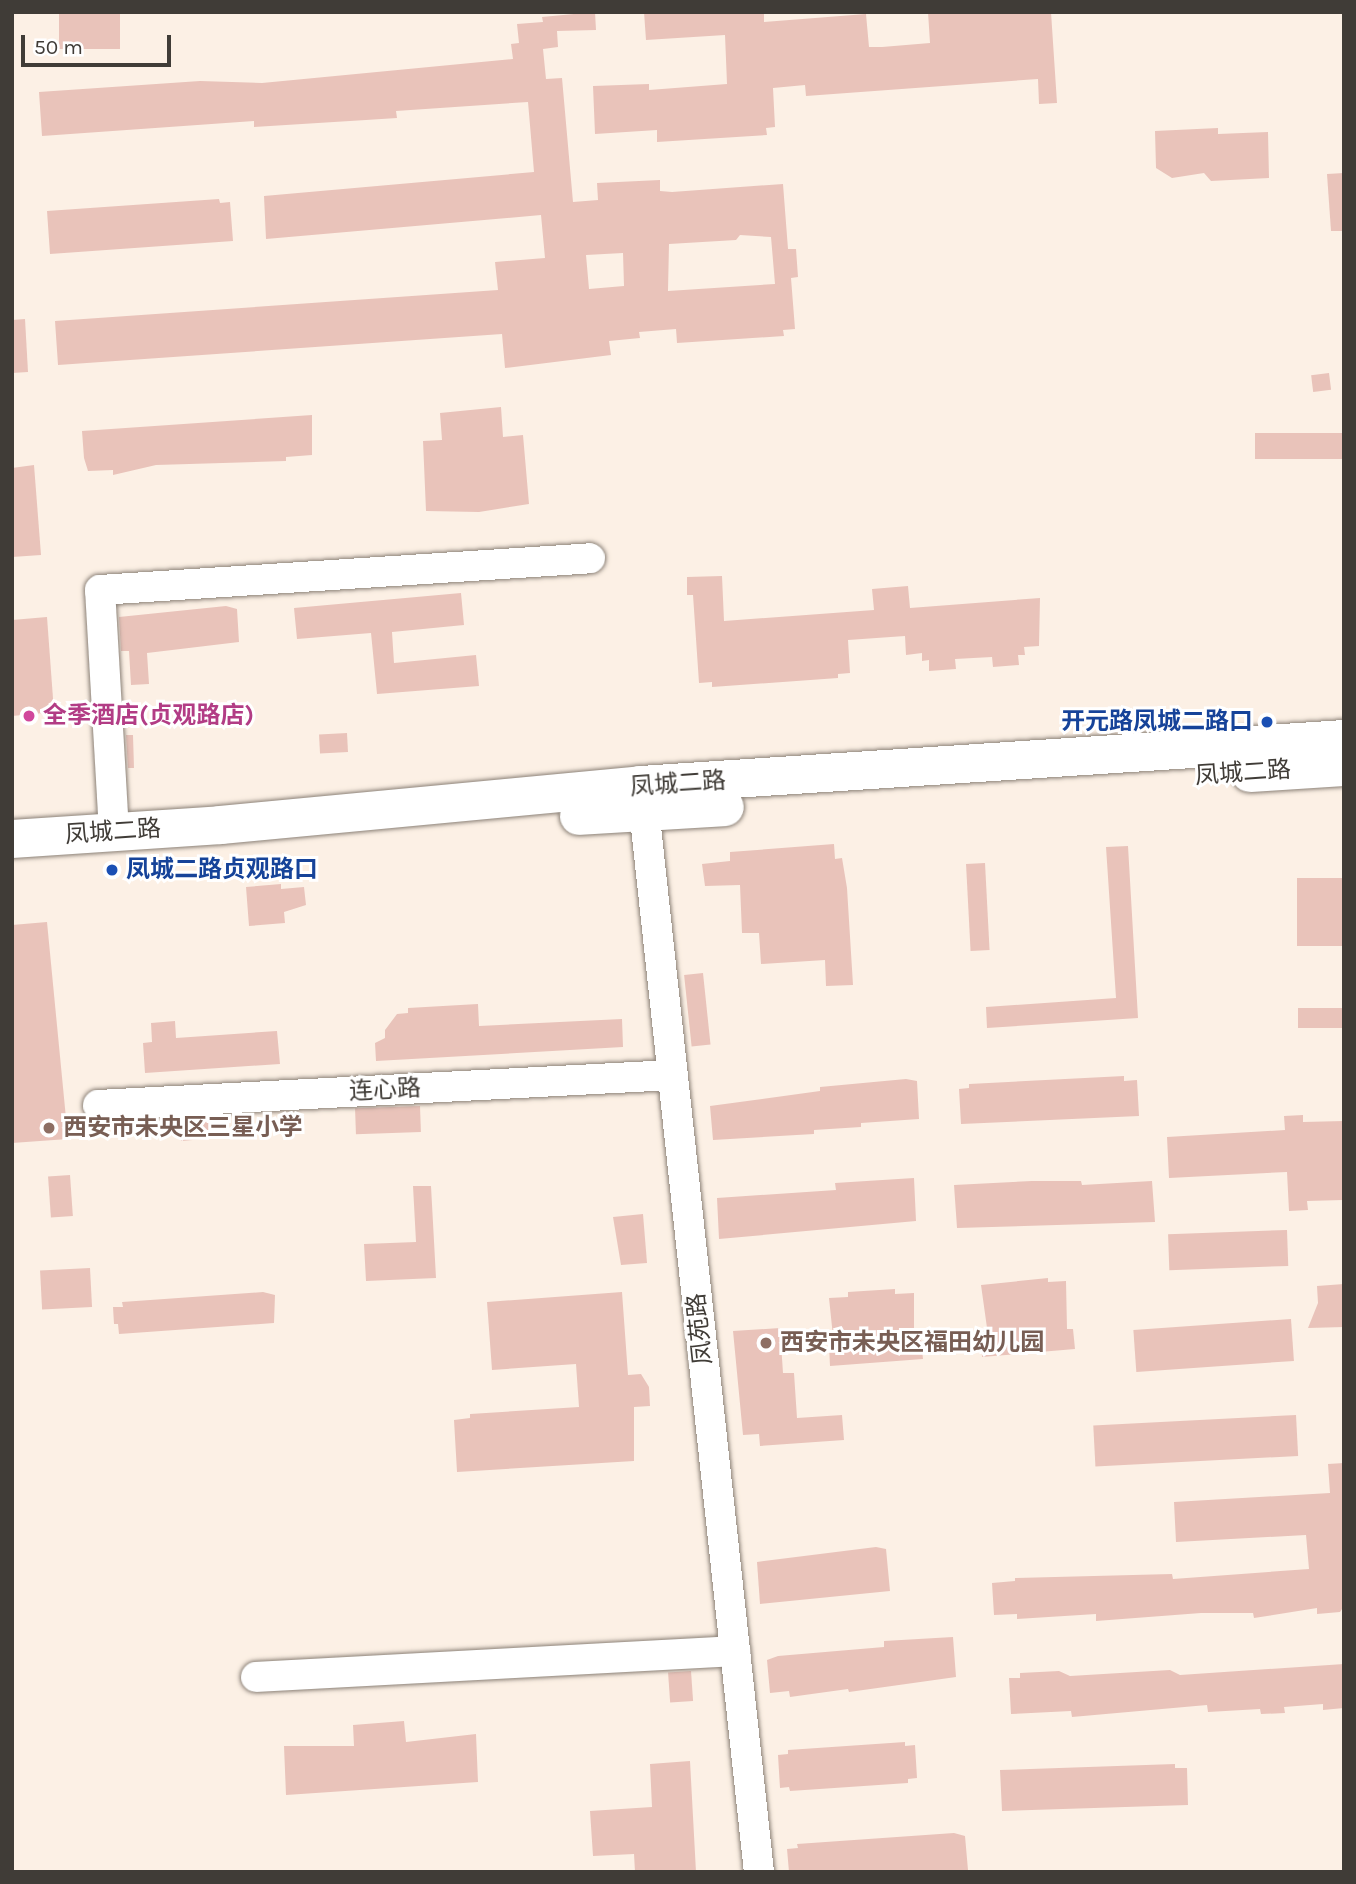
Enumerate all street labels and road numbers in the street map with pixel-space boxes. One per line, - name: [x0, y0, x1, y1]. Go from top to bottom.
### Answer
- street label: 凤城二路: [1194, 755, 1292, 791]
- street label: 凤城二路: [629, 766, 727, 802]
- street label: 凤城二路: [64, 814, 162, 850]
- street label: 连心路: [348, 1074, 422, 1106]
- street label: 凤苑路: [682, 1292, 718, 1366]

